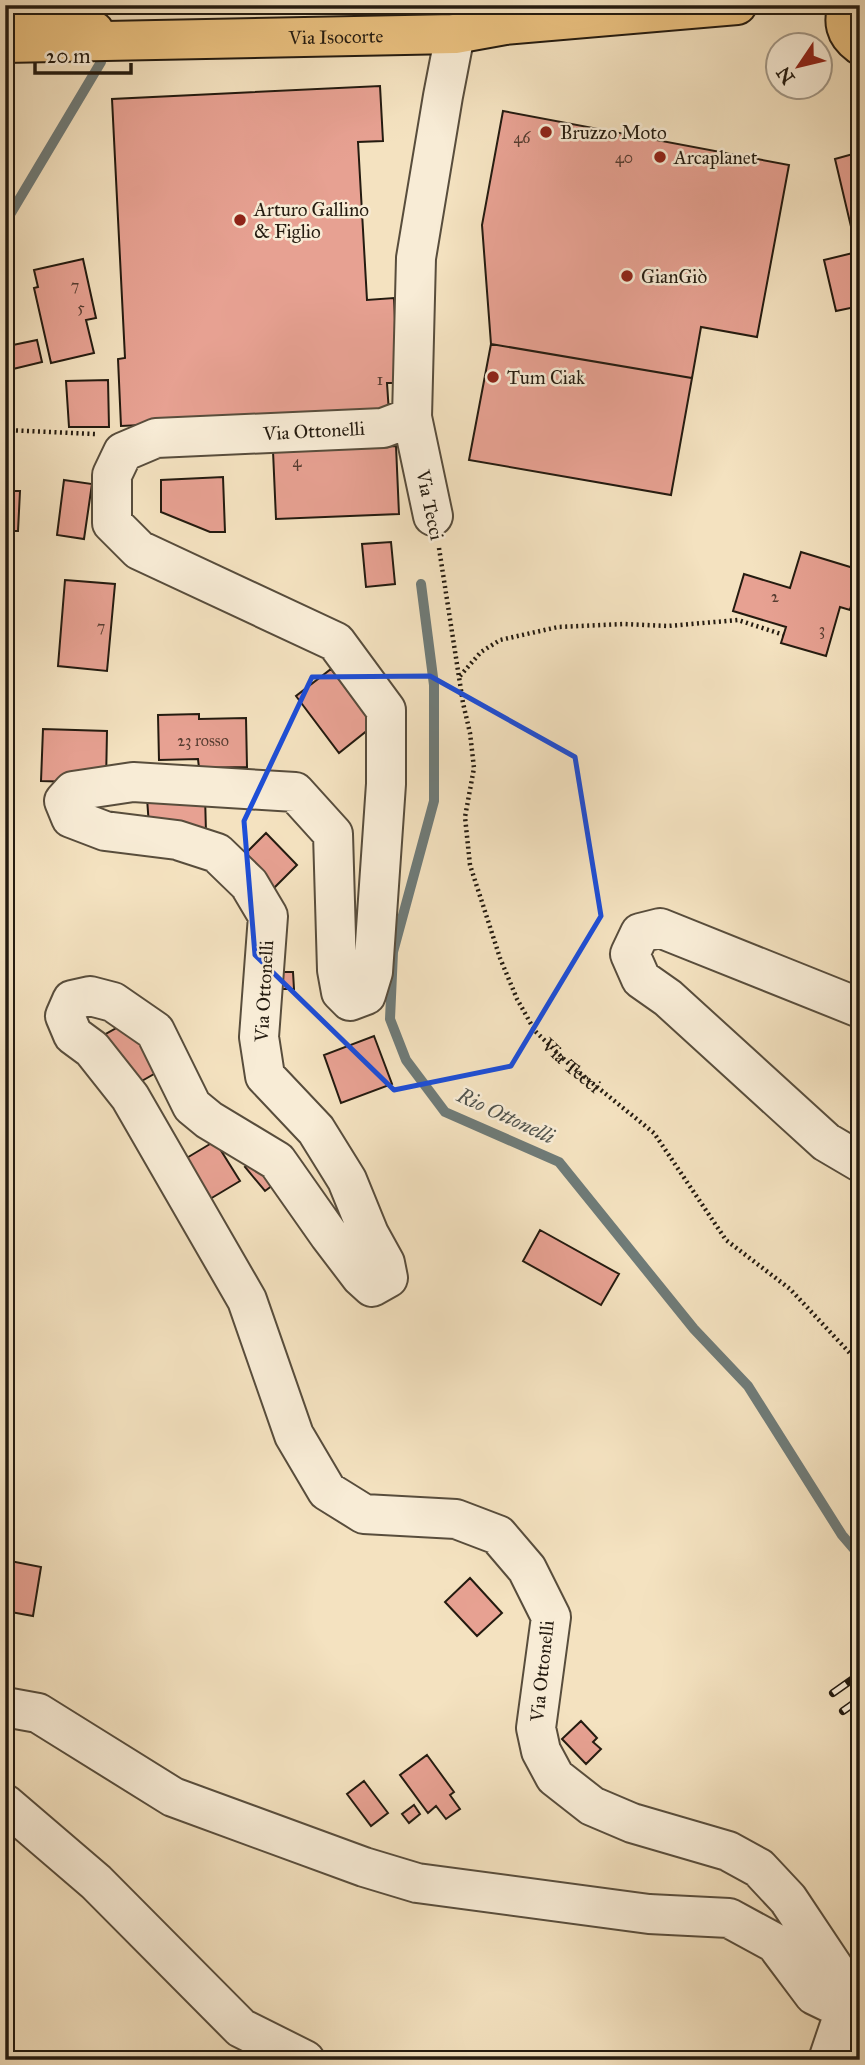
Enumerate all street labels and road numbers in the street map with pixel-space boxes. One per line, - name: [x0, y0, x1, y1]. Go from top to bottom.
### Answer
- street label: Via Isocorte: [287, 24, 384, 49]
- street label: Via Ottonelli: [262, 417, 365, 445]
- street label: Via Tecci: [411, 467, 449, 542]
- street label: Via Ottonelli: [250, 940, 278, 1043]
- street label: Via Tecci: [537, 1032, 606, 1097]
- street label: Via Ottonelli: [525, 1619, 559, 1724]

